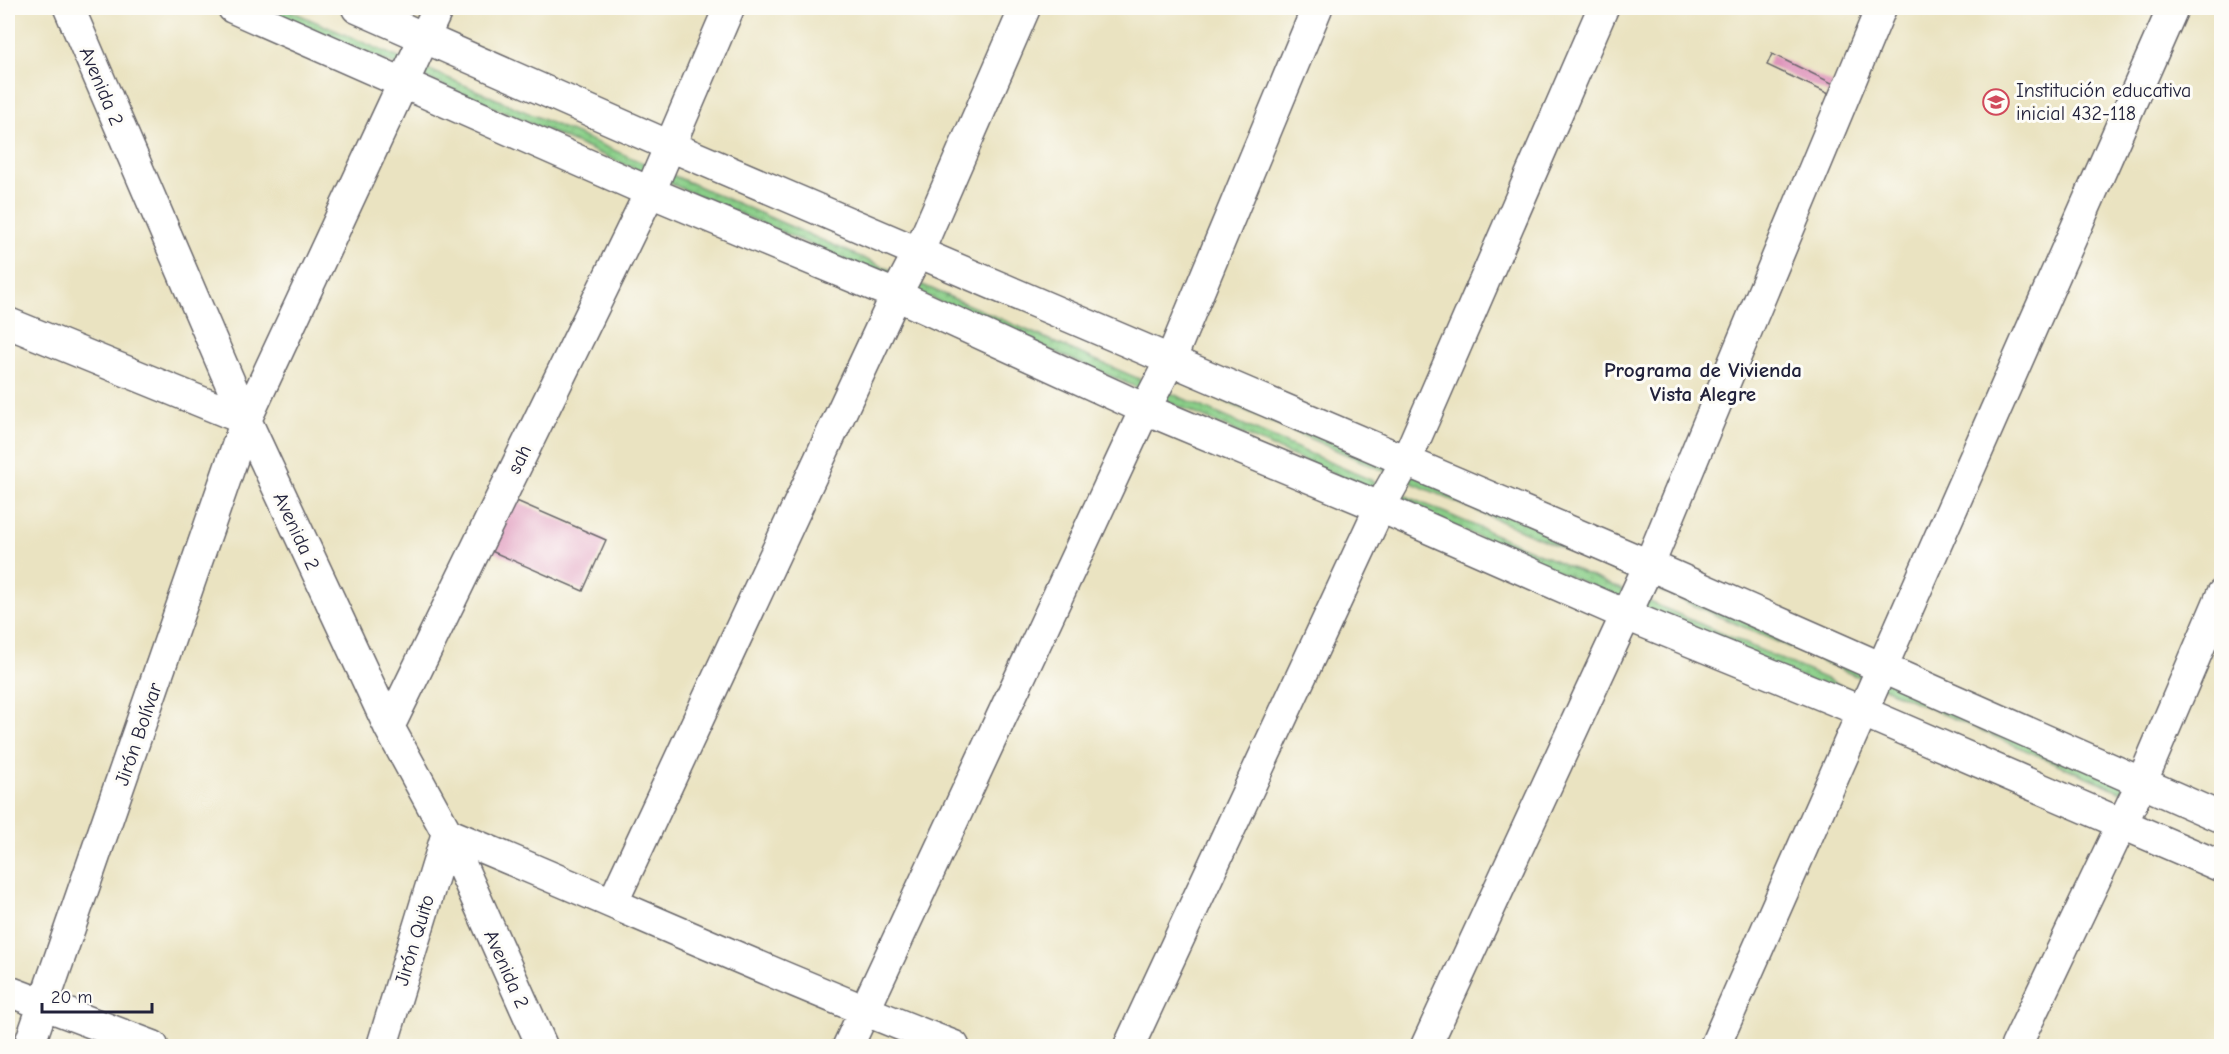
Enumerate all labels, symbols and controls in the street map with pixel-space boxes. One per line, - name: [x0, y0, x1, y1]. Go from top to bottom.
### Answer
- street label: Avenida 2: [75, 43, 128, 129]
- place label: Institución educativa inicial 432-118: [2016, 79, 2191, 125]
- school or university icon: Institución educativa inicial 432-118: [1981, 87, 2011, 117]
- district label: Programa de Vivienda Vista Alegre: [1604, 358, 1802, 406]
- street label: sah: [503, 441, 536, 477]
- street label: Avenida 2: [269, 489, 325, 574]
- street label: Jirón Bolívar: [110, 680, 167, 789]
- street label: Jirón Quito: [390, 892, 439, 988]
- street label: Avenida 2: [479, 926, 534, 1012]
- scale bar: [42, 976, 152, 1014]
- text: 20 m: [51, 987, 92, 1008]

